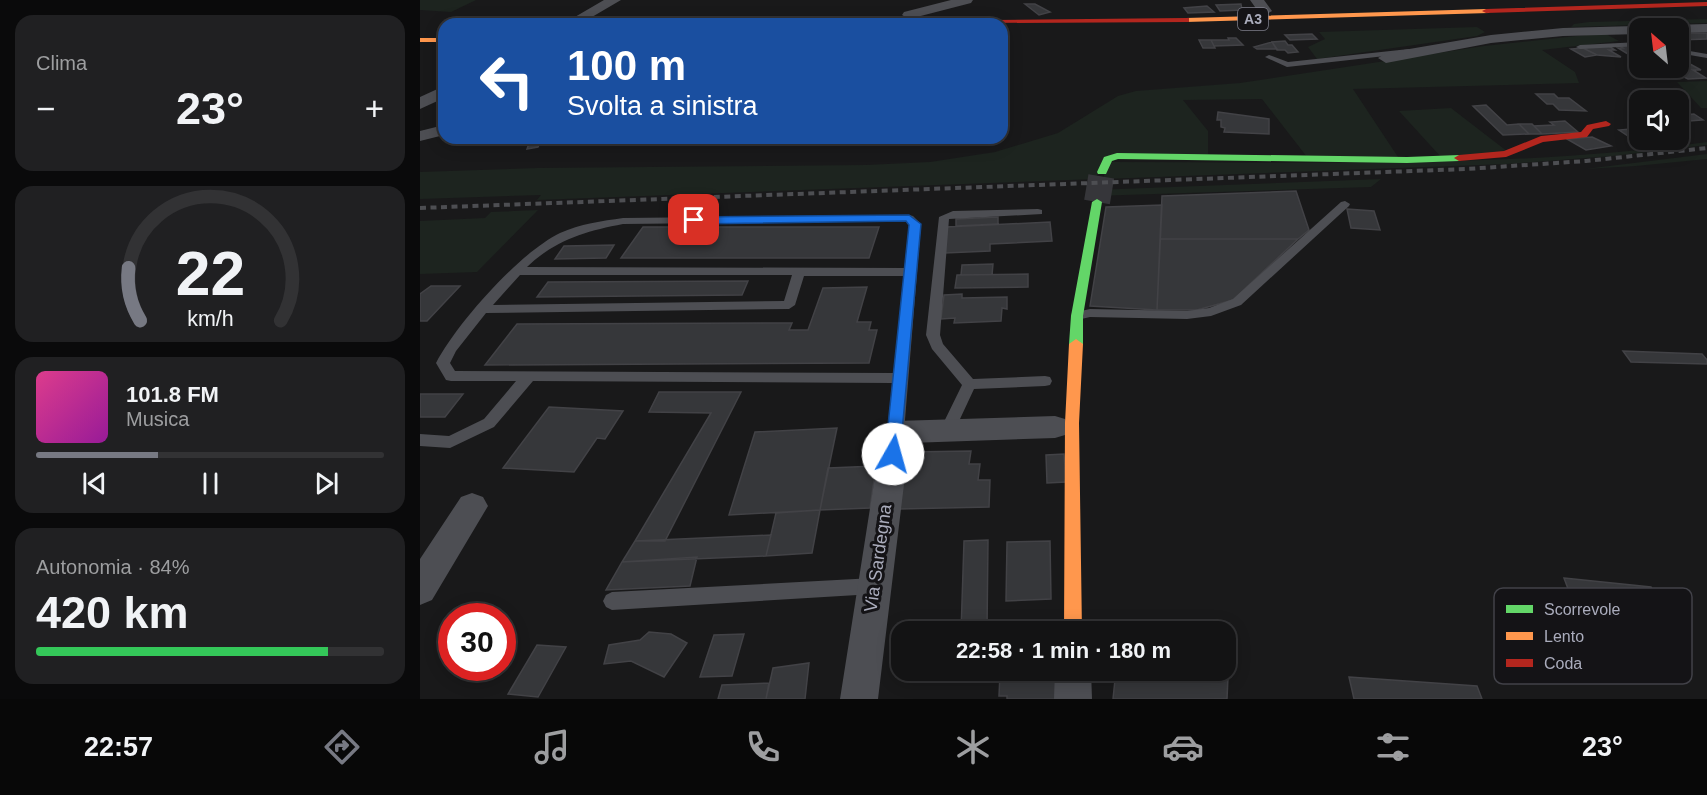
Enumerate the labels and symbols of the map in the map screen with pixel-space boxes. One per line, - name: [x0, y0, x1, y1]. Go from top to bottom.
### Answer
- road number: A3: [1238, 8, 1268, 30]
- north arrow: [1629, 18, 1689, 78]
- pin: [668, 194, 719, 245]
- position arrow: [861, 422, 925, 486]
- street label: Via Sardegna: [861, 502, 896, 613]
- legend: [1494, 588, 1692, 684]
- text: Scorrevole: [1544, 601, 1621, 618]
- speed limit sign: 30: [438, 603, 516, 681]
- text: Lento: [1544, 628, 1584, 645]
- text: Coda: [1544, 655, 1582, 672]

